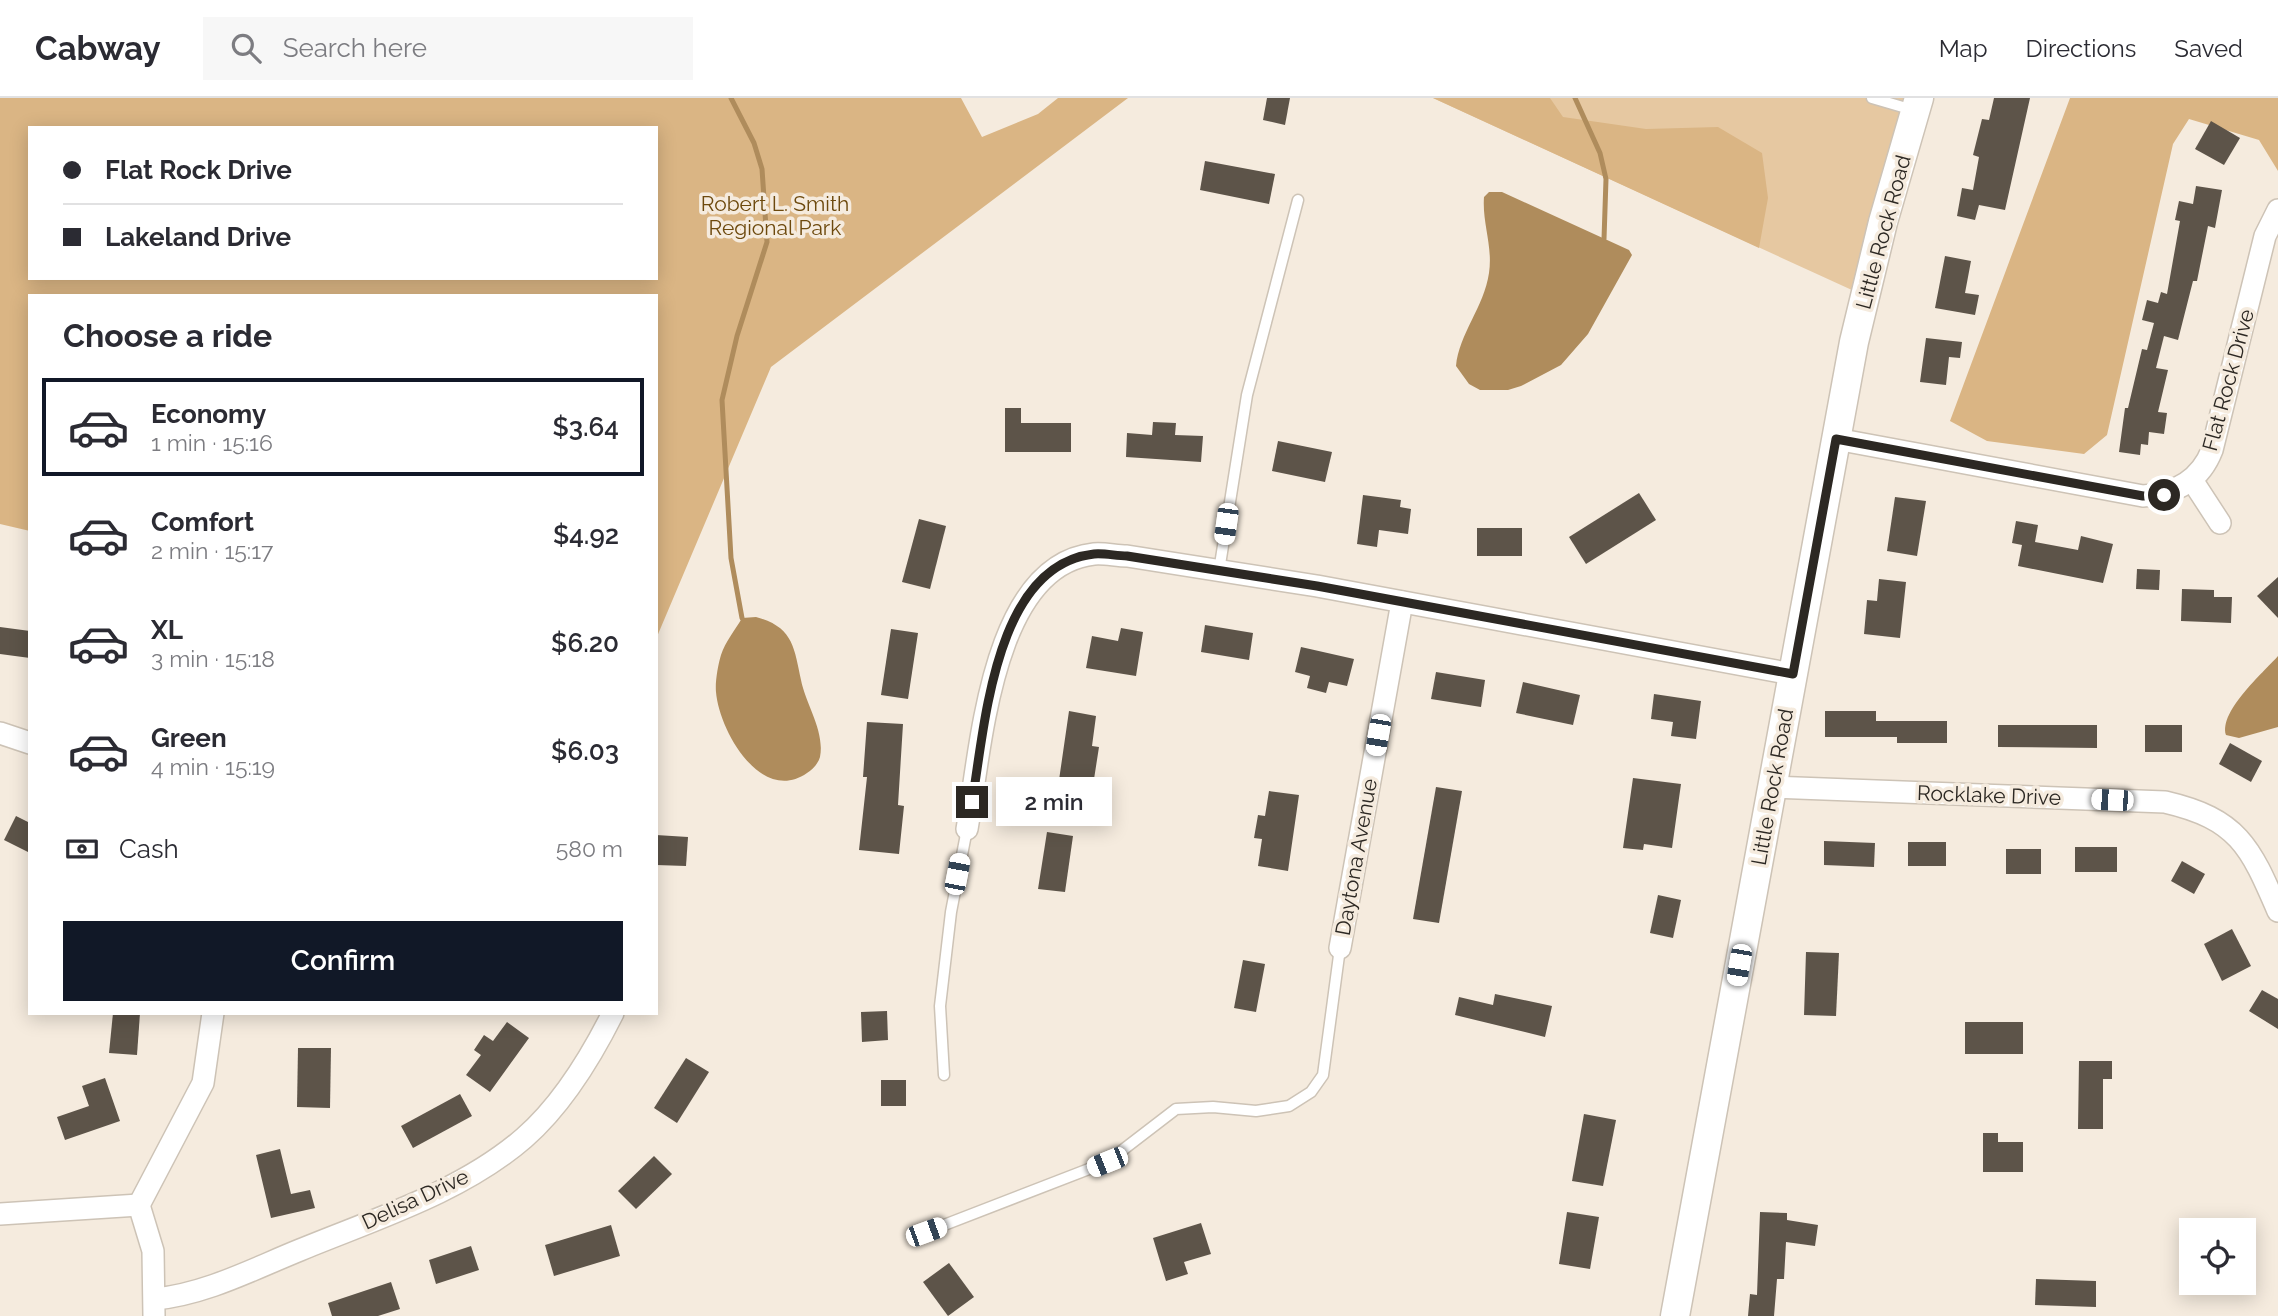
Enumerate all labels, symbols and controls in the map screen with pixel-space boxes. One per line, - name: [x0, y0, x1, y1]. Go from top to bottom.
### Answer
- search box: [203, 17, 693, 80]
- text: Cabway: [35, 29, 161, 68]
- icon: search: [227, 29, 265, 67]
- text: Search here: [283, 33, 427, 63]
- text: Map: [1939, 34, 1988, 63]
- text: Directions: [2026, 34, 2136, 63]
- text: Saved: [2174, 34, 2243, 63]
- street label: Little Rock Road: [1850, 152, 1916, 312]
- text: Flat Rock Drive: [105, 155, 292, 185]
- park label: Robert L. Smith Regional Park: [701, 191, 849, 240]
- text: Lakeland Drive: [105, 222, 291, 252]
- street label: Flat Rock Drive: [2197, 306, 2259, 454]
- text: Choose a ride: [63, 317, 272, 354]
- icon: car: [67, 396, 130, 459]
- text: Economy: [151, 399, 266, 429]
- text: $3.64: [552, 412, 619, 442]
- text: 1 min · 15:16: [151, 429, 273, 456]
- route start: [2148, 479, 2180, 511]
- car: [1213, 502, 1240, 546]
- icon: car: [67, 504, 130, 567]
- text: Comfort: [151, 507, 254, 537]
- text: $4.92: [553, 520, 619, 550]
- text: 2 min · 15:17: [151, 537, 273, 564]
- icon: car: [67, 612, 130, 675]
- text: XL: [151, 615, 183, 645]
- text: $6.20: [551, 628, 619, 658]
- text: 3 min · 15:18: [151, 645, 275, 672]
- street label: Little Rock Road: [1746, 707, 1798, 867]
- car: [1365, 712, 1392, 758]
- icon: car: [67, 720, 130, 783]
- text: Green: [151, 723, 227, 753]
- text: $6.03: [551, 736, 619, 766]
- text: 4 min · 15:19: [151, 753, 275, 780]
- street label: Daytona Avenue: [1330, 777, 1382, 937]
- callout: 2 min: [996, 778, 1112, 826]
- street label: Rocklake Drive: [1917, 780, 2061, 810]
- route end: [956, 786, 988, 818]
- text: 2 min: [1025, 788, 1083, 815]
- car: [2091, 789, 2134, 811]
- icon: cash: [63, 830, 101, 868]
- text: Cash: [119, 834, 179, 864]
- text: 580 m: [556, 835, 623, 862]
- car: [943, 851, 972, 897]
- button: Confirm: [63, 921, 623, 1001]
- car: [1726, 942, 1753, 988]
- car: [1084, 1144, 1131, 1180]
- street label: Delisa Drive: [358, 1163, 472, 1235]
- car: [903, 1215, 950, 1249]
- map controls: [2179, 1218, 2256, 1295]
- button: locate: [2179, 1218, 2256, 1295]

